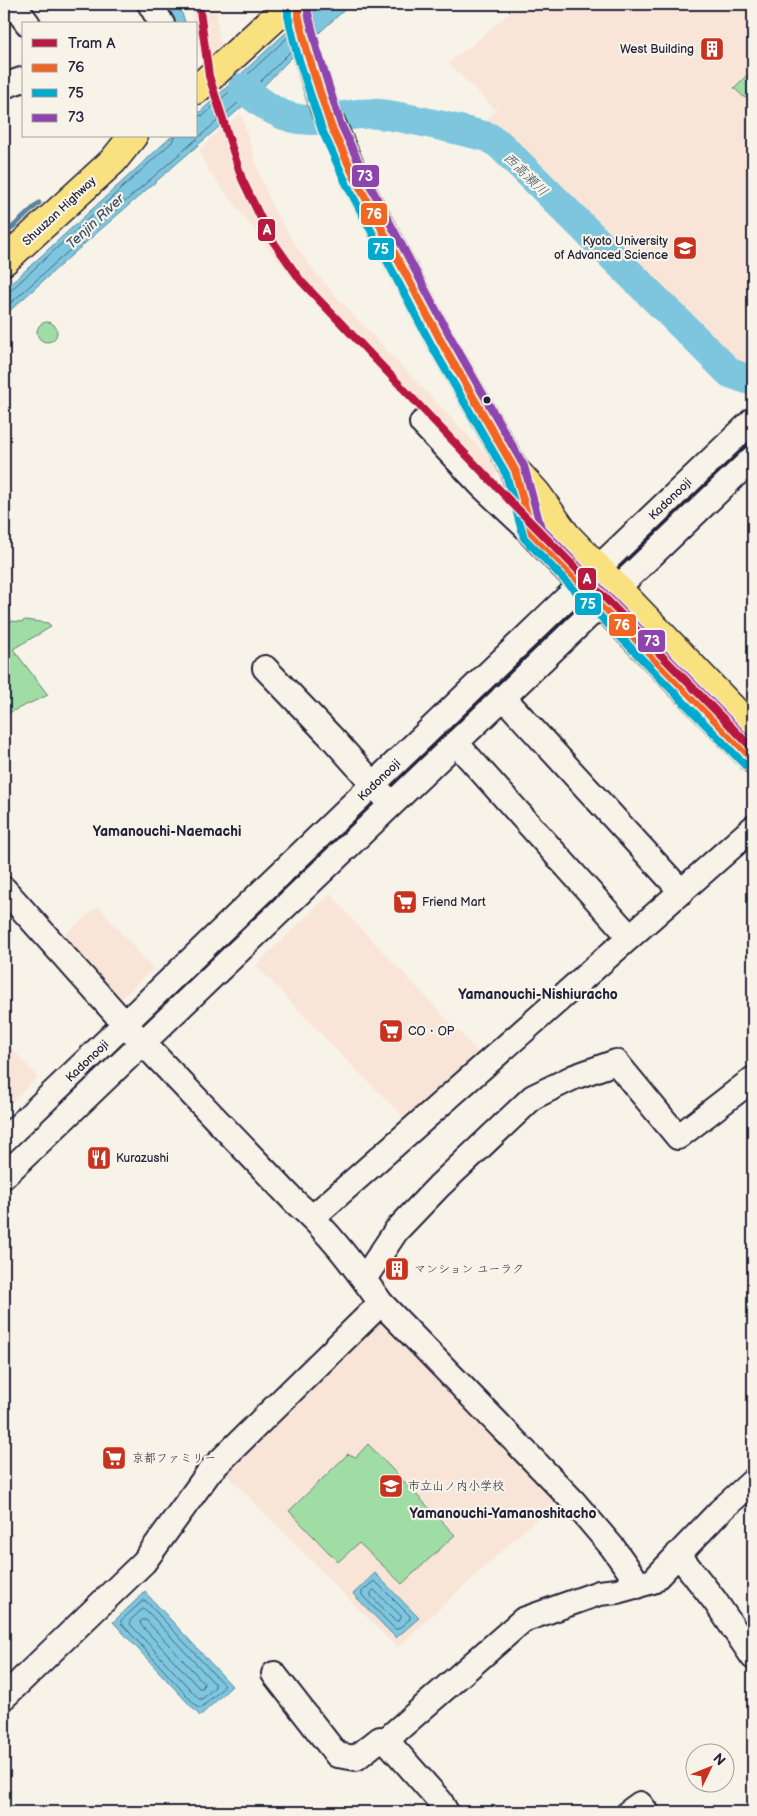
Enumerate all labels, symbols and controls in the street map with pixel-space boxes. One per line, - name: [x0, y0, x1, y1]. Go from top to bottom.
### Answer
- legend: [22, 22, 198, 138]
- text: Tram A: [68, 34, 116, 53]
- building icon: West Building: [699, 36, 725, 62]
- place label: West Building: [620, 42, 694, 57]
- text: 76: [68, 58, 85, 77]
- text: 75: [68, 84, 84, 103]
- text: 73: [68, 108, 85, 127]
- water label: 西高瀬川: [500, 149, 552, 200]
- line badge: 73: [351, 164, 380, 188]
- text: 73: [357, 168, 373, 185]
- street label: Shuuzan Highway: [20, 173, 100, 249]
- water label: Tenjin River: [63, 190, 128, 252]
- line badge: 76: [360, 202, 388, 226]
- text: 76: [366, 206, 382, 223]
- line badge: A: [257, 218, 276, 242]
- text: A: [262, 222, 272, 239]
- place label: Kyoto University of Advanced Science: [554, 234, 669, 263]
- school or university icon: Kyoto University of Advanced Science: [672, 235, 698, 261]
- line badge: 75: [367, 237, 395, 261]
- text: 75: [373, 241, 389, 258]
- unlabelled marker: [482, 395, 492, 405]
- street label: Kadonooji: [646, 475, 695, 523]
- line badge: A: [577, 567, 597, 591]
- text: A: [582, 571, 592, 588]
- line badge: 75: [574, 592, 602, 616]
- text: 75: [580, 596, 596, 613]
- line badge: 76: [608, 613, 637, 637]
- text: 76: [614, 617, 630, 634]
- line badge: 73: [637, 629, 666, 653]
- text: 73: [644, 633, 660, 650]
- street label: Kadonooji: [355, 756, 404, 804]
- district label: Yamanouchi-Naemachi: [93, 823, 241, 840]
- supermarket icon: Friend Mart: [392, 889, 418, 915]
- place label: Friend Mart: [422, 895, 486, 910]
- district label: Yamanouchi-Nishiuracho: [458, 986, 618, 1003]
- supermarket icon: CO・OP: [378, 1018, 404, 1044]
- place label: CO・OP: [408, 1024, 455, 1039]
- street label: Kadonooji: [63, 1037, 112, 1085]
- restaurant icon: Kurazushi: [86, 1145, 112, 1171]
- place label: Kurazushi: [116, 1151, 169, 1166]
- building icon: マンション ユーラク: [384, 1256, 410, 1282]
- place label: マンション ユーラク: [414, 1262, 524, 1277]
- supermarket icon: 京都ファミリー: [101, 1445, 127, 1471]
- place label: 京都ファミリー: [132, 1451, 216, 1466]
- school or university icon: 市立山ノ内小学校: [378, 1473, 404, 1499]
- place label: 市立山ノ内小学校: [408, 1479, 504, 1494]
- district label: Yamanouchi-Yamanoshitacho: [410, 1505, 596, 1522]
- north arrow: [684, 1744, 734, 1794]
- text: N: [709, 1750, 729, 1769]

